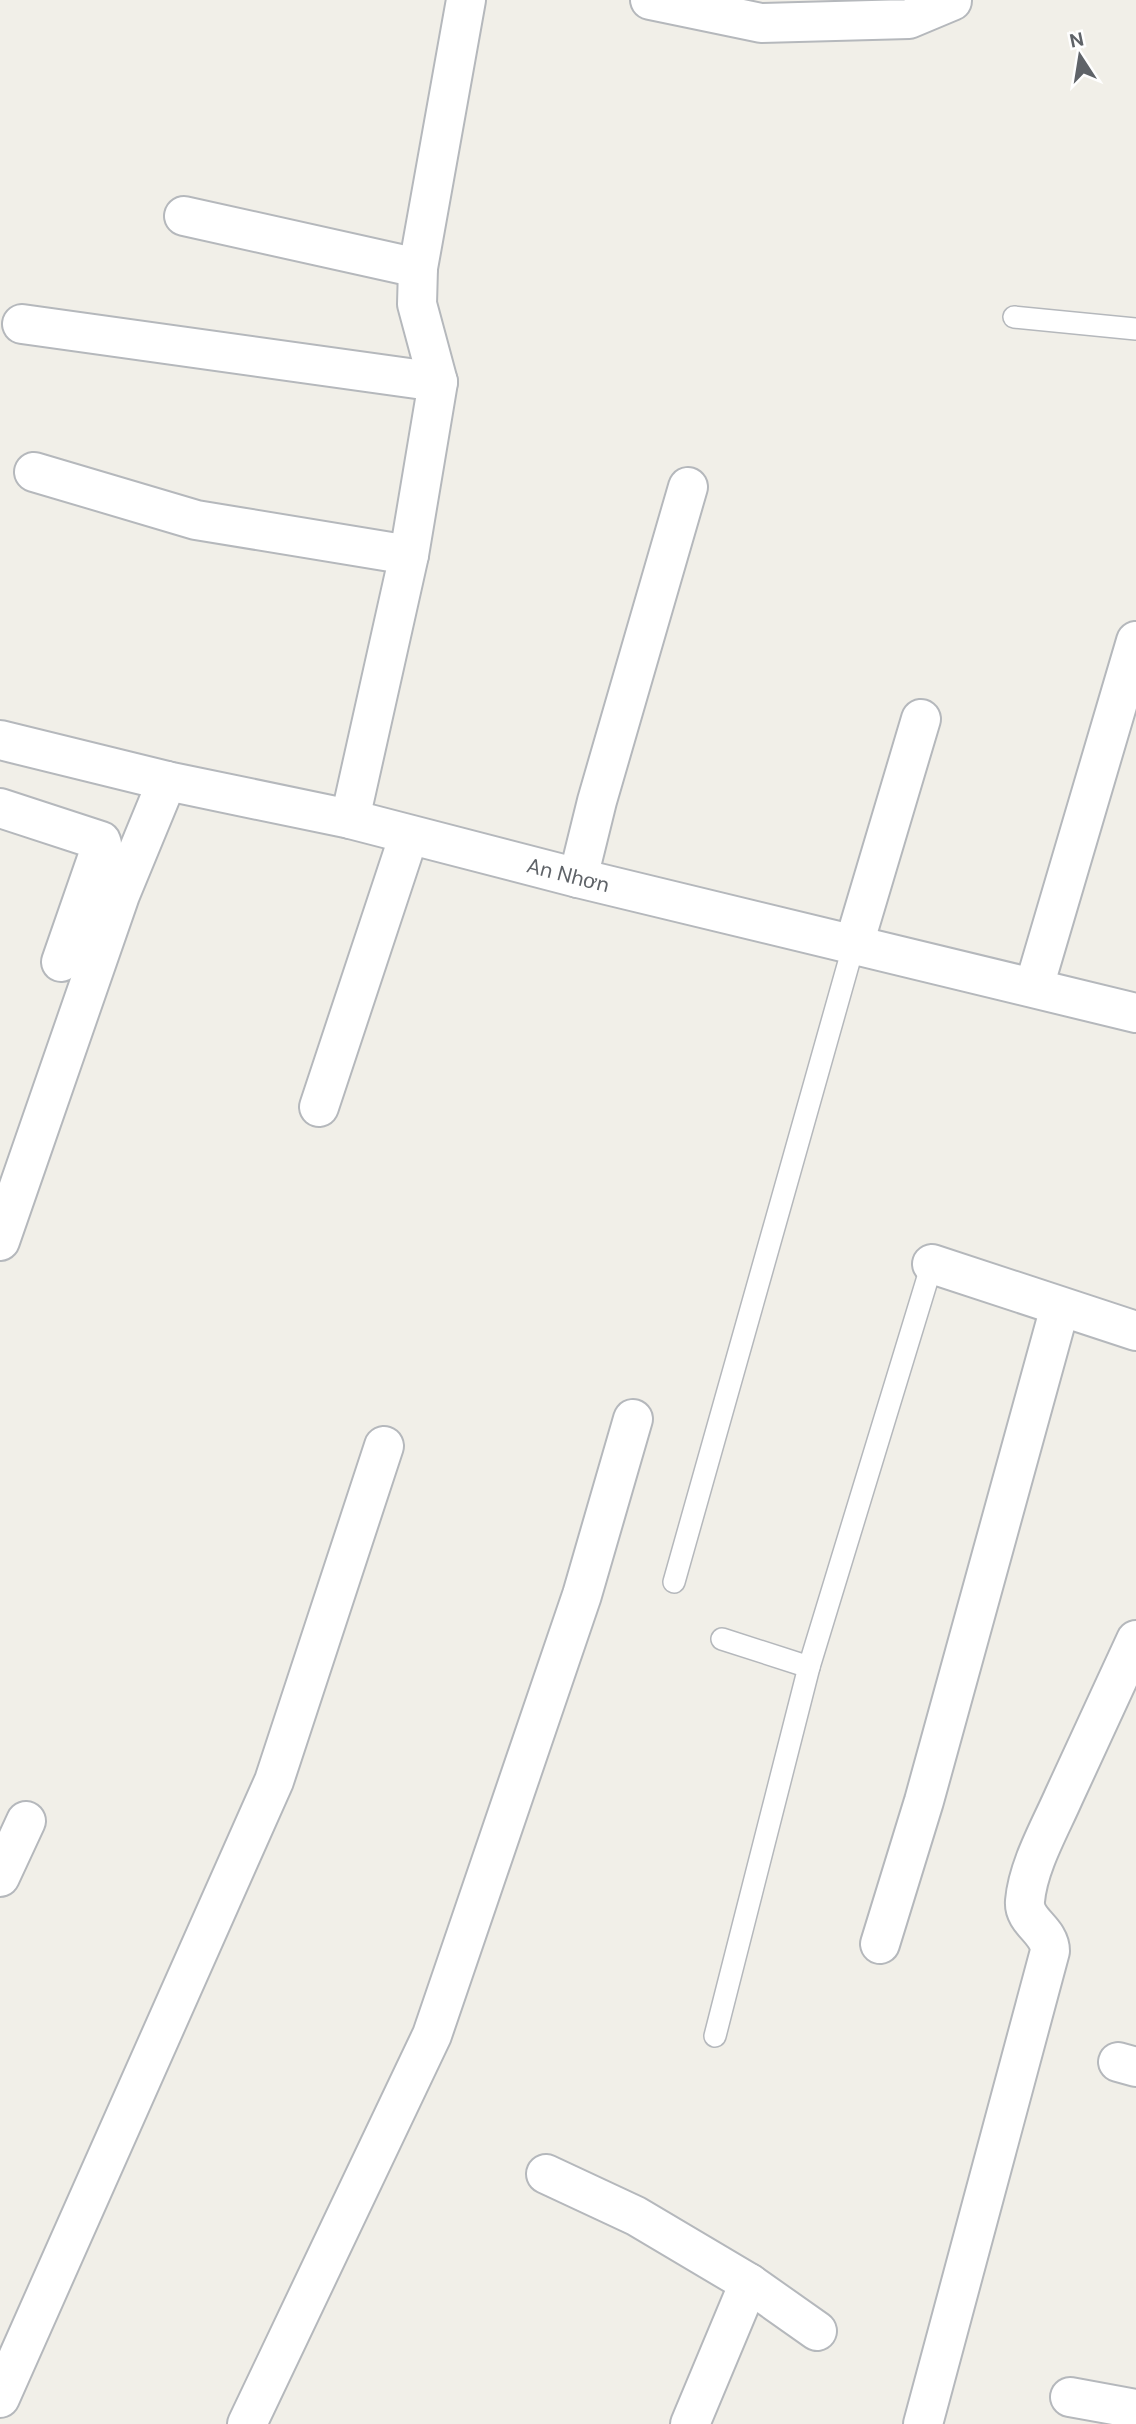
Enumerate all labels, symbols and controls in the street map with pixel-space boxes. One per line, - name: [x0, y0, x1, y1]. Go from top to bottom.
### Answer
- north arrow: [1045, 21, 1115, 91]
- text: N: [1067, 26, 1086, 54]
- street label: An Nhơn: [524, 851, 612, 899]

